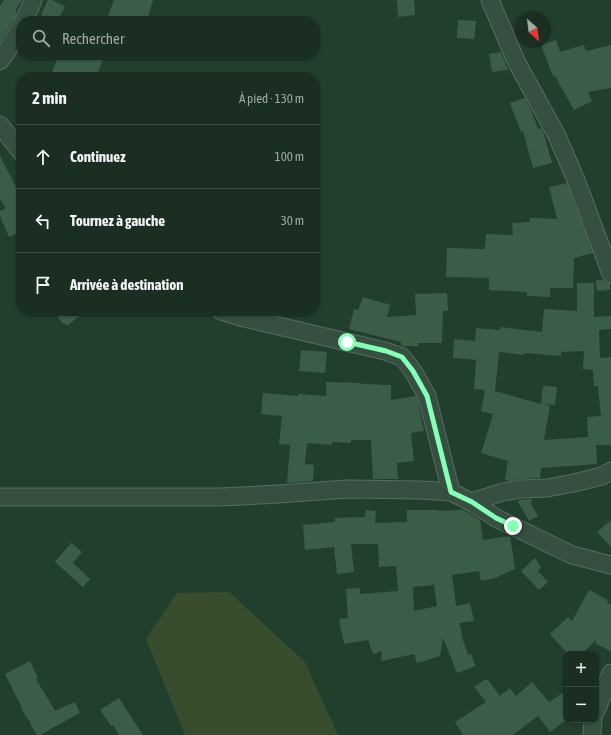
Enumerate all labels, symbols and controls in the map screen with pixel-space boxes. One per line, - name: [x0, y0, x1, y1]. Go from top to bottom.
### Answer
- north arrow: [515, 12, 551, 48]
- search box: [16, 16, 320, 60]
- icon: search: [30, 27, 52, 49]
- text: Rechercher: [62, 30, 124, 47]
- text: 2 min: [32, 88, 67, 108]
- text: À pied · 130 m: [239, 91, 304, 106]
- icon: ahead: [32, 146, 54, 168]
- text: Continuez: [70, 148, 126, 165]
- text: 100 m: [275, 149, 304, 164]
- icon: left: [32, 210, 54, 232]
- text: Tournez à gauche: [70, 212, 165, 229]
- text: 30 m: [281, 213, 304, 228]
- icon: arrive: [32, 274, 54, 296]
- text: Arrivée à destination: [70, 276, 184, 293]
- route start: [338, 333, 356, 351]
- route end: [504, 517, 522, 535]
- map controls: [563, 651, 599, 723]
- button: +: [563, 651, 599, 687]
- button: −: [563, 687, 599, 723]

